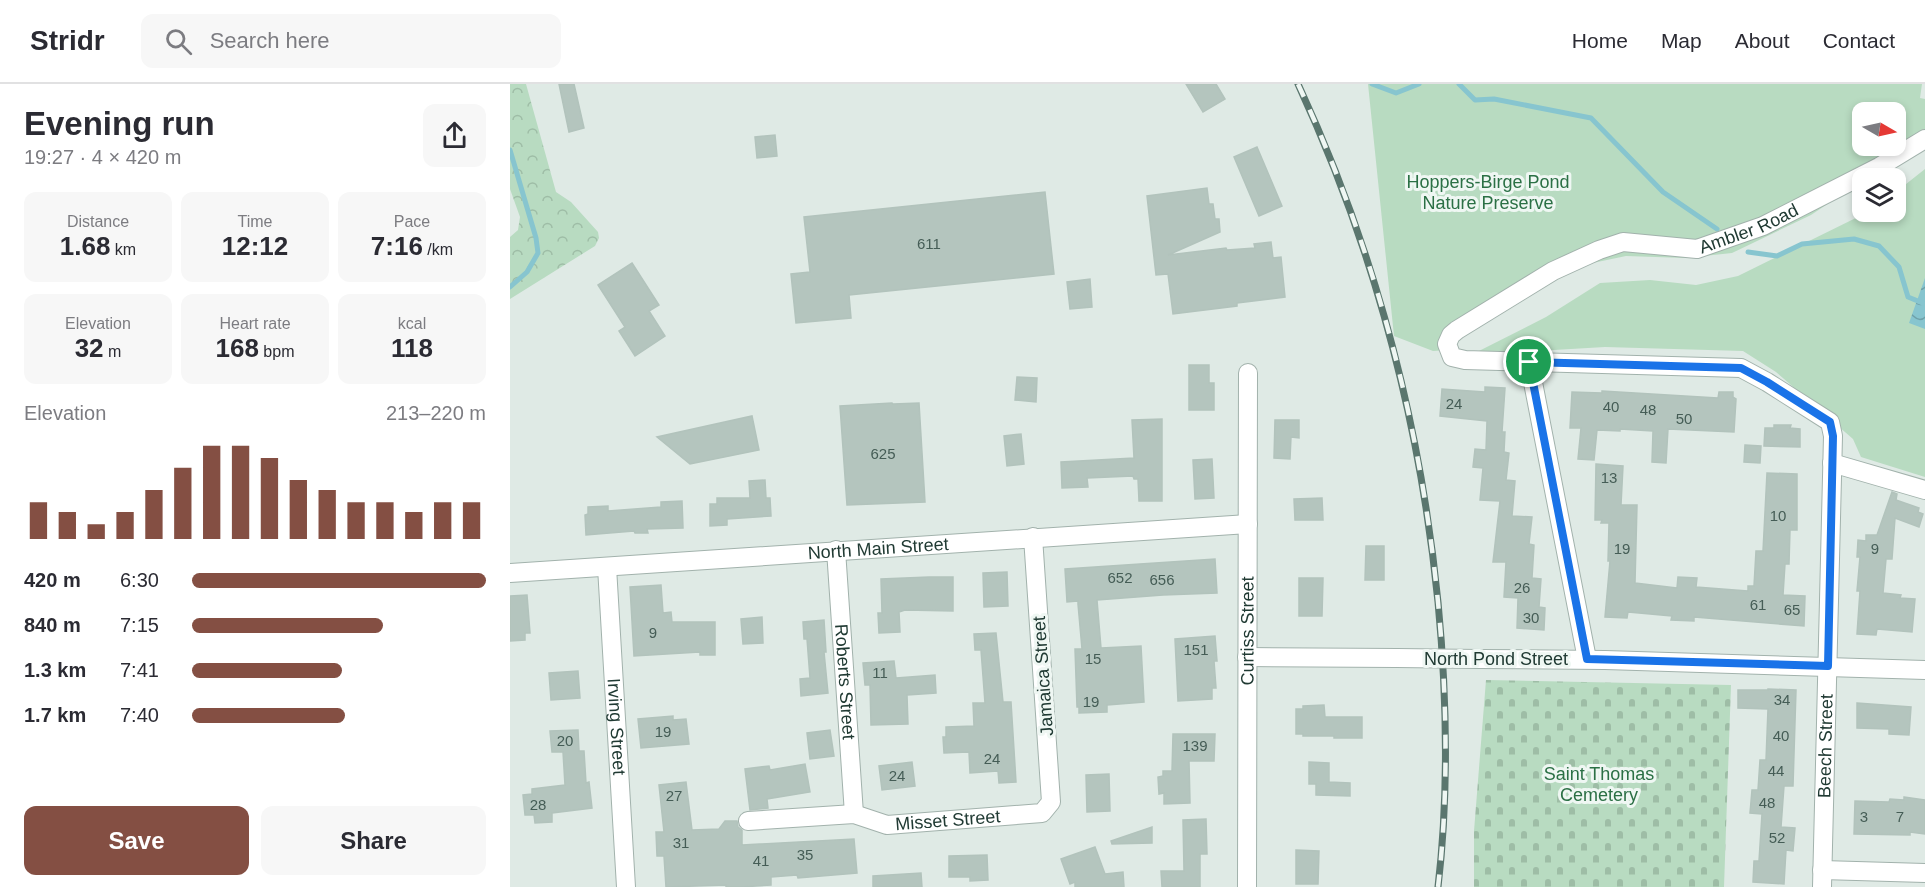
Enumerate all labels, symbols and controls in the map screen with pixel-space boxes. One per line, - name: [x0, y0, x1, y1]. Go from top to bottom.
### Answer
- search box: [141, 14, 561, 68]
- text: Stridr: [30, 25, 105, 56]
- icon: search: [162, 25, 195, 58]
- text: Search here: [210, 28, 330, 53]
- text: Home: [1572, 29, 1628, 52]
- text: Map: [1661, 29, 1702, 52]
- text: About: [1735, 29, 1790, 52]
- text: Contact: [1823, 29, 1895, 52]
- north arrow: [1852, 102, 1906, 156]
- map controls: [1852, 102, 1906, 222]
- button: share: [423, 104, 486, 167]
- text: Evening run: [24, 105, 215, 142]
- text: 19:27 · 4 × 420 m: [24, 146, 181, 168]
- button: layers: [1852, 168, 1906, 222]
- park label: Hoppers-Birge Pond Nature Preserve: [1406, 172, 1570, 213]
- street label: Ambler Road: [1696, 200, 1802, 257]
- text: Distance: [67, 213, 129, 230]
- text: Time: [238, 213, 272, 230]
- text: Pace: [394, 213, 430, 230]
- text: 1.68: [60, 231, 110, 261]
- text: 12:12: [222, 231, 288, 261]
- text: 7:16: [371, 231, 423, 261]
- house number: 611: [917, 235, 941, 252]
- text: km: [110, 241, 136, 258]
- text: /km: [423, 241, 453, 258]
- text: Elevation: [65, 315, 131, 332]
- text: Heart rate: [219, 315, 291, 332]
- text: kcal: [398, 315, 426, 332]
- text: 32: [75, 333, 104, 363]
- text: 168: [216, 333, 259, 363]
- text: 118: [391, 333, 433, 363]
- pin: [1503, 336, 1554, 387]
- text: m: [104, 343, 121, 360]
- text: bpm: [259, 343, 294, 360]
- icon: arrive: [1512, 345, 1545, 378]
- house number: 24: [1446, 395, 1462, 412]
- house number: 40: [1603, 398, 1619, 415]
- house number: 48: [1640, 401, 1656, 418]
- text: Elevation: [24, 402, 106, 424]
- text: 213–220 m: [386, 402, 486, 424]
- house number: 50: [1676, 410, 1692, 427]
- house number: 625: [870, 445, 896, 462]
- house number: 13: [1601, 469, 1617, 486]
- house number: 10: [1770, 507, 1786, 524]
- street label: North Main Street: [807, 534, 949, 563]
- house number: 19: [1614, 540, 1630, 557]
- house number: 9: [1871, 540, 1879, 557]
- text: 420 m: [24, 569, 81, 591]
- text: 6:30: [120, 569, 159, 591]
- house number: 652: [1107, 569, 1133, 586]
- house number: 656: [1149, 571, 1175, 588]
- street label: Curtiss Street: [1237, 576, 1258, 686]
- house number: 26: [1514, 579, 1530, 596]
- house number: 61: [1750, 596, 1766, 613]
- house number: 65: [1784, 601, 1800, 618]
- house number: 30: [1523, 609, 1539, 626]
- text: 840 m: [24, 614, 81, 636]
- text: 7:15: [120, 614, 159, 636]
- street label: Jamaica Street: [1029, 615, 1057, 737]
- street label: Roberts Street: [831, 623, 859, 740]
- house number: 9: [649, 624, 657, 641]
- house number: 151: [1183, 641, 1209, 658]
- street label: North Pond Street: [1424, 649, 1568, 669]
- house number: 15: [1085, 650, 1101, 667]
- text: 1.3 km: [24, 659, 86, 681]
- text: 7:41: [120, 659, 159, 681]
- house number: 11: [872, 664, 888, 681]
- street label: Irving Street: [604, 678, 629, 776]
- house number: 34: [1774, 691, 1790, 708]
- house number: 19: [1083, 693, 1099, 710]
- street label: Beech Street: [1814, 694, 1837, 798]
- text: 1.7 km: [24, 704, 86, 726]
- text: 7:40: [120, 704, 159, 726]
- house number: 19: [655, 723, 671, 740]
- house number: 40: [1773, 727, 1789, 744]
- house number: 20: [557, 732, 573, 749]
- house number: 139: [1182, 737, 1208, 754]
- house number: 24: [984, 750, 1000, 767]
- house number: 44: [1768, 762, 1784, 779]
- park label: Saint Thomas Cemetery: [1544, 764, 1654, 805]
- house number: 24: [889, 767, 905, 784]
- house number: 27: [666, 787, 682, 804]
- house number: 48: [1759, 794, 1775, 811]
- house number: 28: [530, 796, 546, 813]
- button: Save: [24, 806, 249, 875]
- button: Share: [261, 806, 486, 875]
- street label: Misset Street: [895, 806, 1001, 834]
- house number: 3: [1860, 808, 1868, 825]
- house number: 7: [1896, 808, 1904, 825]
- house number: 52: [1769, 829, 1785, 846]
- house number: 31: [673, 834, 689, 851]
- house number: 35: [797, 846, 813, 863]
- house number: 41: [753, 852, 769, 869]

